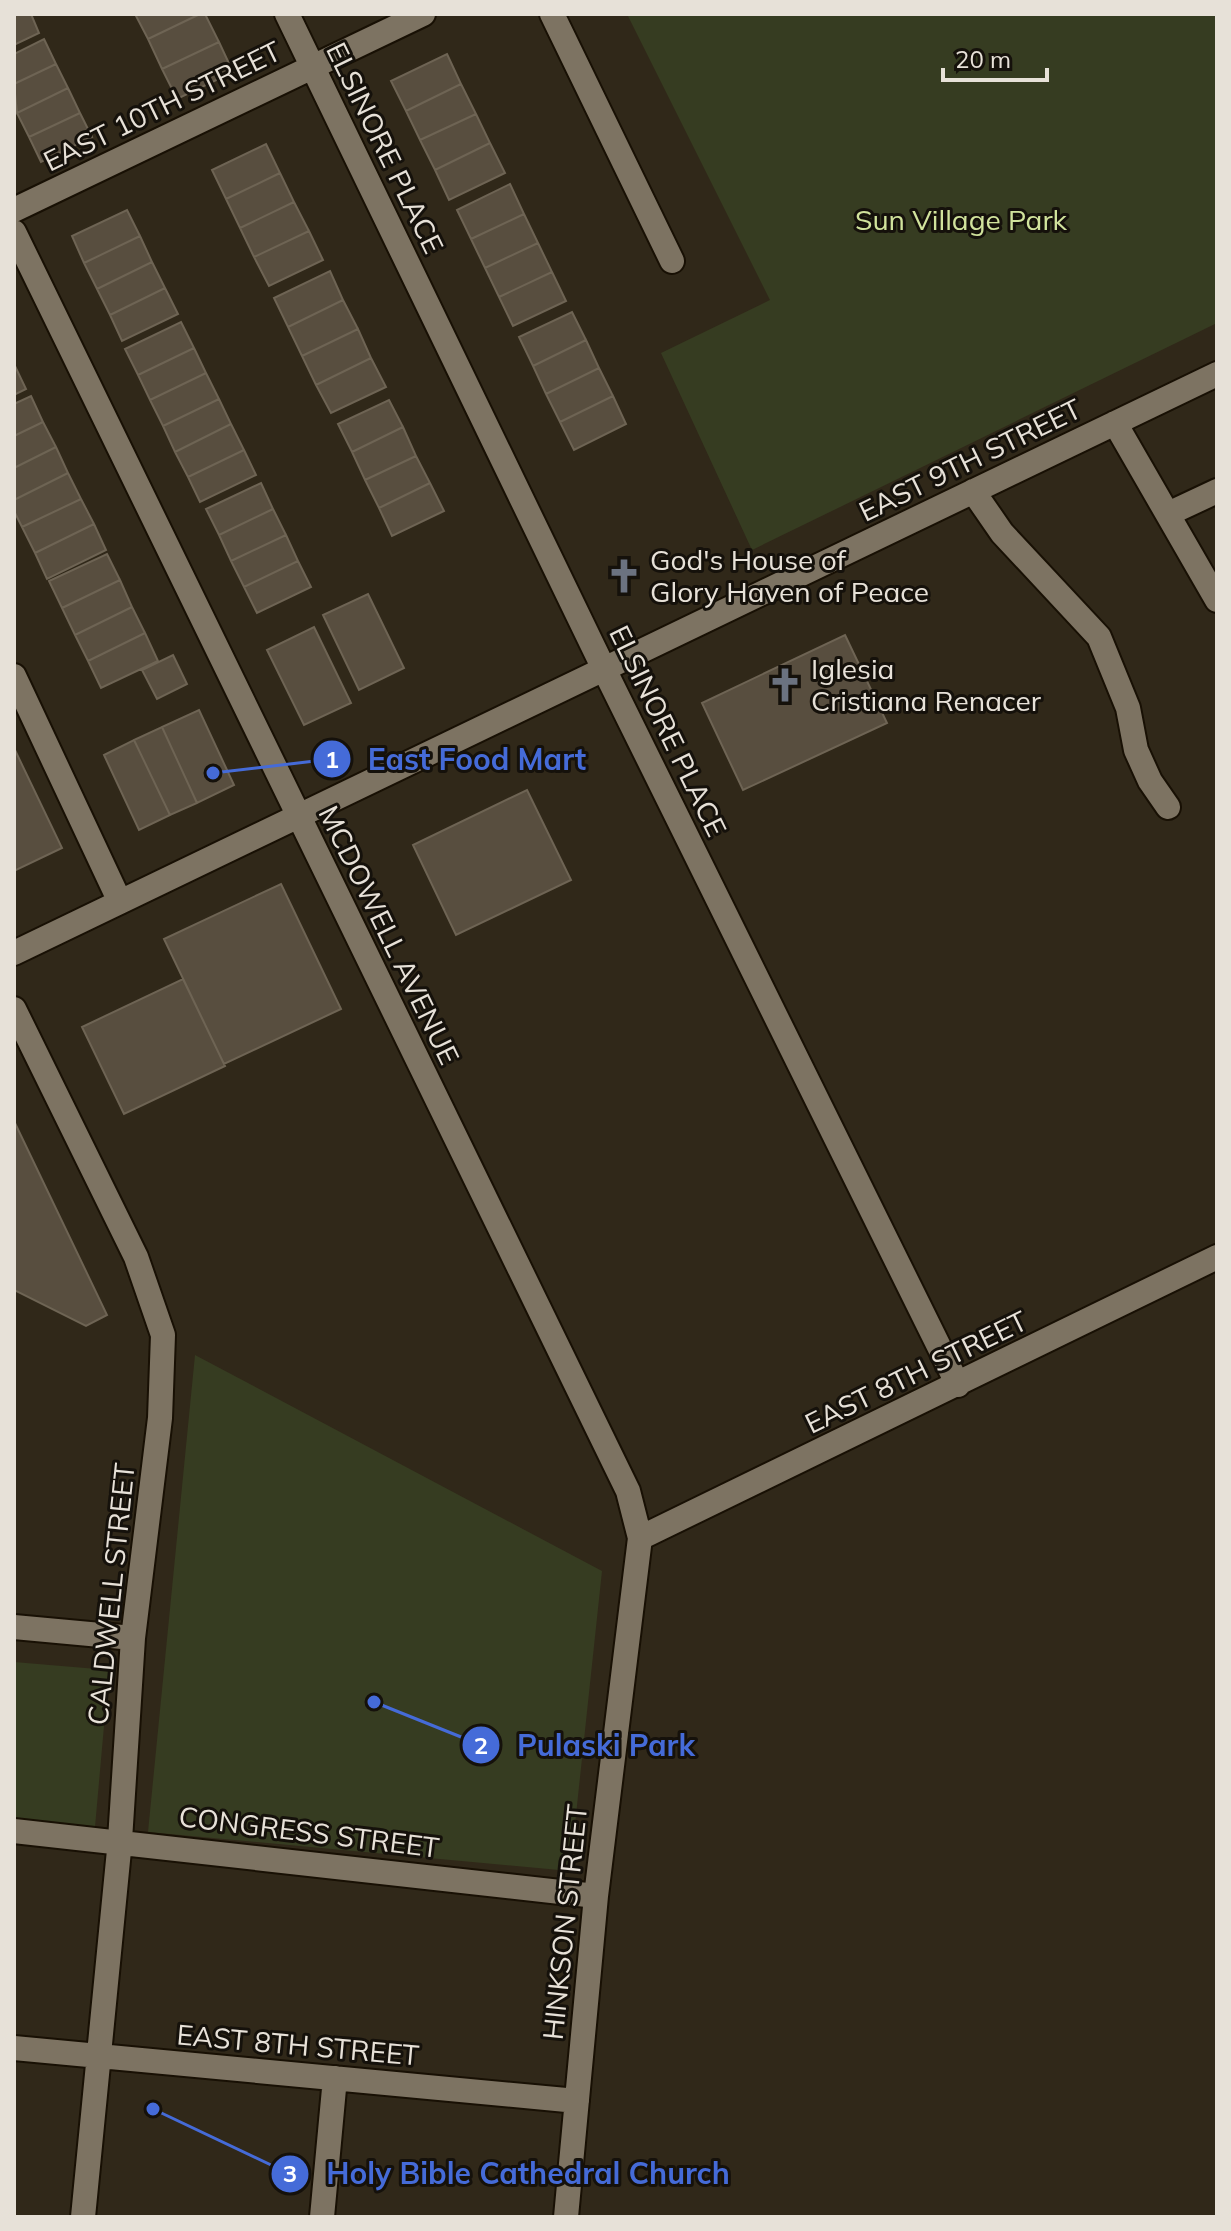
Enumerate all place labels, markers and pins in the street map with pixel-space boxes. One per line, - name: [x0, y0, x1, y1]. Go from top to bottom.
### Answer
- place label: God's House of Glory Haven of Peace: [650, 542, 929, 609]
- church icon: God's House of Glory Haven of Peace: [605, 557, 643, 595]
- place label: Iglesia Cristiana Renacer: [811, 651, 1042, 718]
- church icon: Iglesia Cristiana Renacer: [766, 666, 804, 704]
- callout: East Food Mart: [312, 732, 602, 786]
- callout: Pulaski Park: [461, 1718, 711, 1772]
- callout: Holy Bible Cathedral Church: [270, 2147, 746, 2201]

